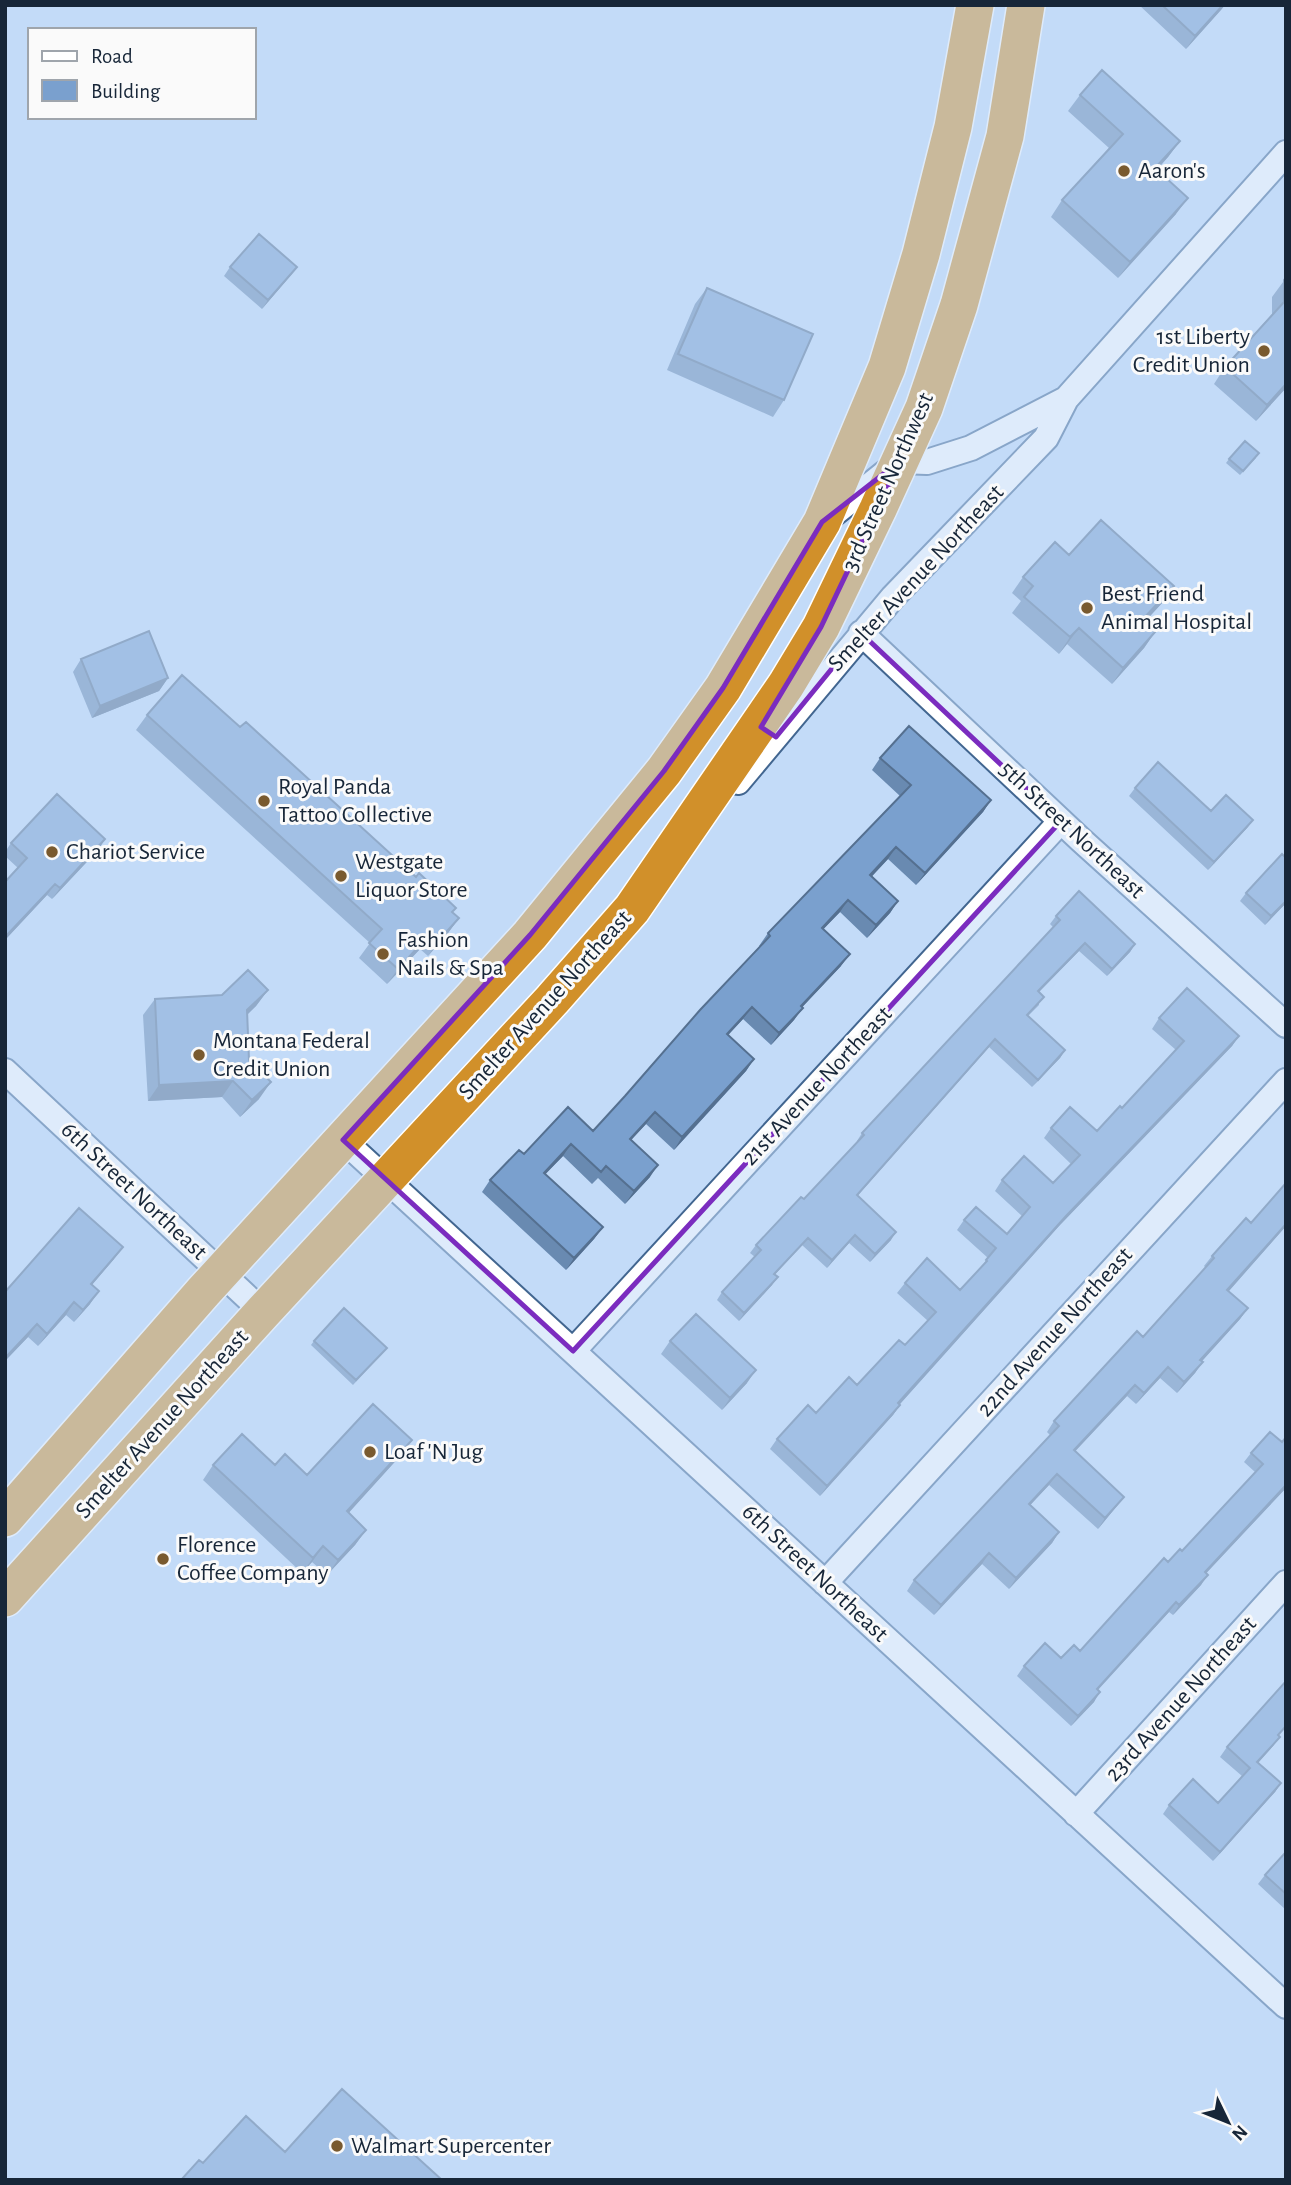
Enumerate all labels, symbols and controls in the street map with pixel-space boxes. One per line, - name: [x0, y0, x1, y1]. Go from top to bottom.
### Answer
- legend: [28, 28, 256, 119]
- text: Road: [91, 46, 133, 67]
- text: Building: [91, 81, 161, 102]
- place label: Aaron's: [1138, 159, 1206, 183]
- marker: Aaron's: [1116, 163, 1132, 179]
- place label: 1st Liberty Credit Union: [1133, 325, 1250, 377]
- marker: 1st Liberty Credit Union: [1256, 343, 1272, 359]
- street label: 3rd Street Northwest: [838, 389, 938, 575]
- street label: Smelter Avenue Northeast: [824, 480, 1009, 676]
- place label: Best Friend Animal Hospital: [1101, 582, 1252, 634]
- marker: Best Friend Animal Hospital: [1079, 600, 1095, 616]
- street label: 5th Street Northeast: [995, 757, 1149, 903]
- place label: Royal Panda Tattoo Collective: [278, 775, 432, 827]
- marker: Royal Panda Tattoo Collective: [256, 793, 272, 809]
- place label: Chariot Service: [66, 840, 205, 864]
- marker: Chariot Service: [44, 844, 60, 860]
- place label: Westgate Liquor Store: [355, 850, 468, 902]
- marker: Westgate Liquor Store: [333, 868, 349, 884]
- street label: Smelter Avenue Northeast: [454, 906, 636, 1104]
- place label: Fashion Nails & Spa: [397, 928, 504, 980]
- marker: Fashion Nails & Spa: [375, 946, 391, 962]
- street label: 21st Avenue Northeast: [737, 1002, 897, 1170]
- place label: Montana Federal Credit Union: [213, 1029, 370, 1081]
- marker: Montana Federal Credit Union: [191, 1047, 207, 1063]
- street label: 6th Street Northeast: [56, 1117, 212, 1265]
- street label: 22nd Avenue Northeast: [973, 1243, 1137, 1421]
- street label: Smelter Avenue Northeast: [71, 1325, 253, 1523]
- place label: Loaf 'N Jug: [384, 1440, 483, 1464]
- marker: Loaf 'N Jug: [362, 1444, 378, 1460]
- street label: 6th Street Northeast: [737, 1499, 893, 1647]
- place label: Florence Coffee Company: [177, 1533, 328, 1585]
- marker: Florence Coffee Company: [155, 1551, 171, 1567]
- street label: 23rd Avenue Northeast: [1101, 1612, 1261, 1786]
- north arrow: [1193, 2087, 1263, 2157]
- text: N: [1228, 2121, 1251, 2144]
- place label: Walmart Supercenter: [351, 2134, 551, 2158]
- marker: Walmart Supercenter: [329, 2138, 345, 2154]

